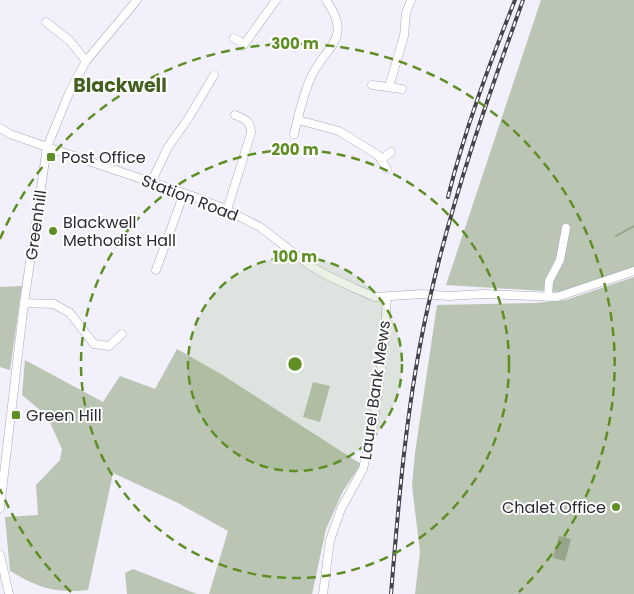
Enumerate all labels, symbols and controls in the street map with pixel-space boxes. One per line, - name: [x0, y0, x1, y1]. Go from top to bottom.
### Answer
- text: 300 m: [271, 33, 319, 54]
- district label: Blackwell: [73, 72, 167, 99]
- text: 200 m: [271, 139, 319, 160]
- place label: Post Office: [61, 146, 146, 169]
- marker: Post Office: [45, 151, 57, 163]
- street label: Station Road: [138, 169, 242, 227]
- street label: Greenhill: [20, 188, 52, 262]
- place label: Blackwell Methodist Hall: [63, 211, 176, 252]
- marker: Blackwell Methodist Hall: [47, 225, 59, 237]
- text: 100 m: [273, 246, 317, 267]
- street label: Laurel Bank Mews: [354, 319, 396, 461]
- centre of rings: [286, 355, 304, 373]
- place label: Green Hill: [26, 404, 102, 427]
- marker: Green Hill: [10, 409, 22, 421]
- place label: Chalet Office: [502, 496, 606, 519]
- marker: Chalet Office: [610, 501, 622, 513]

